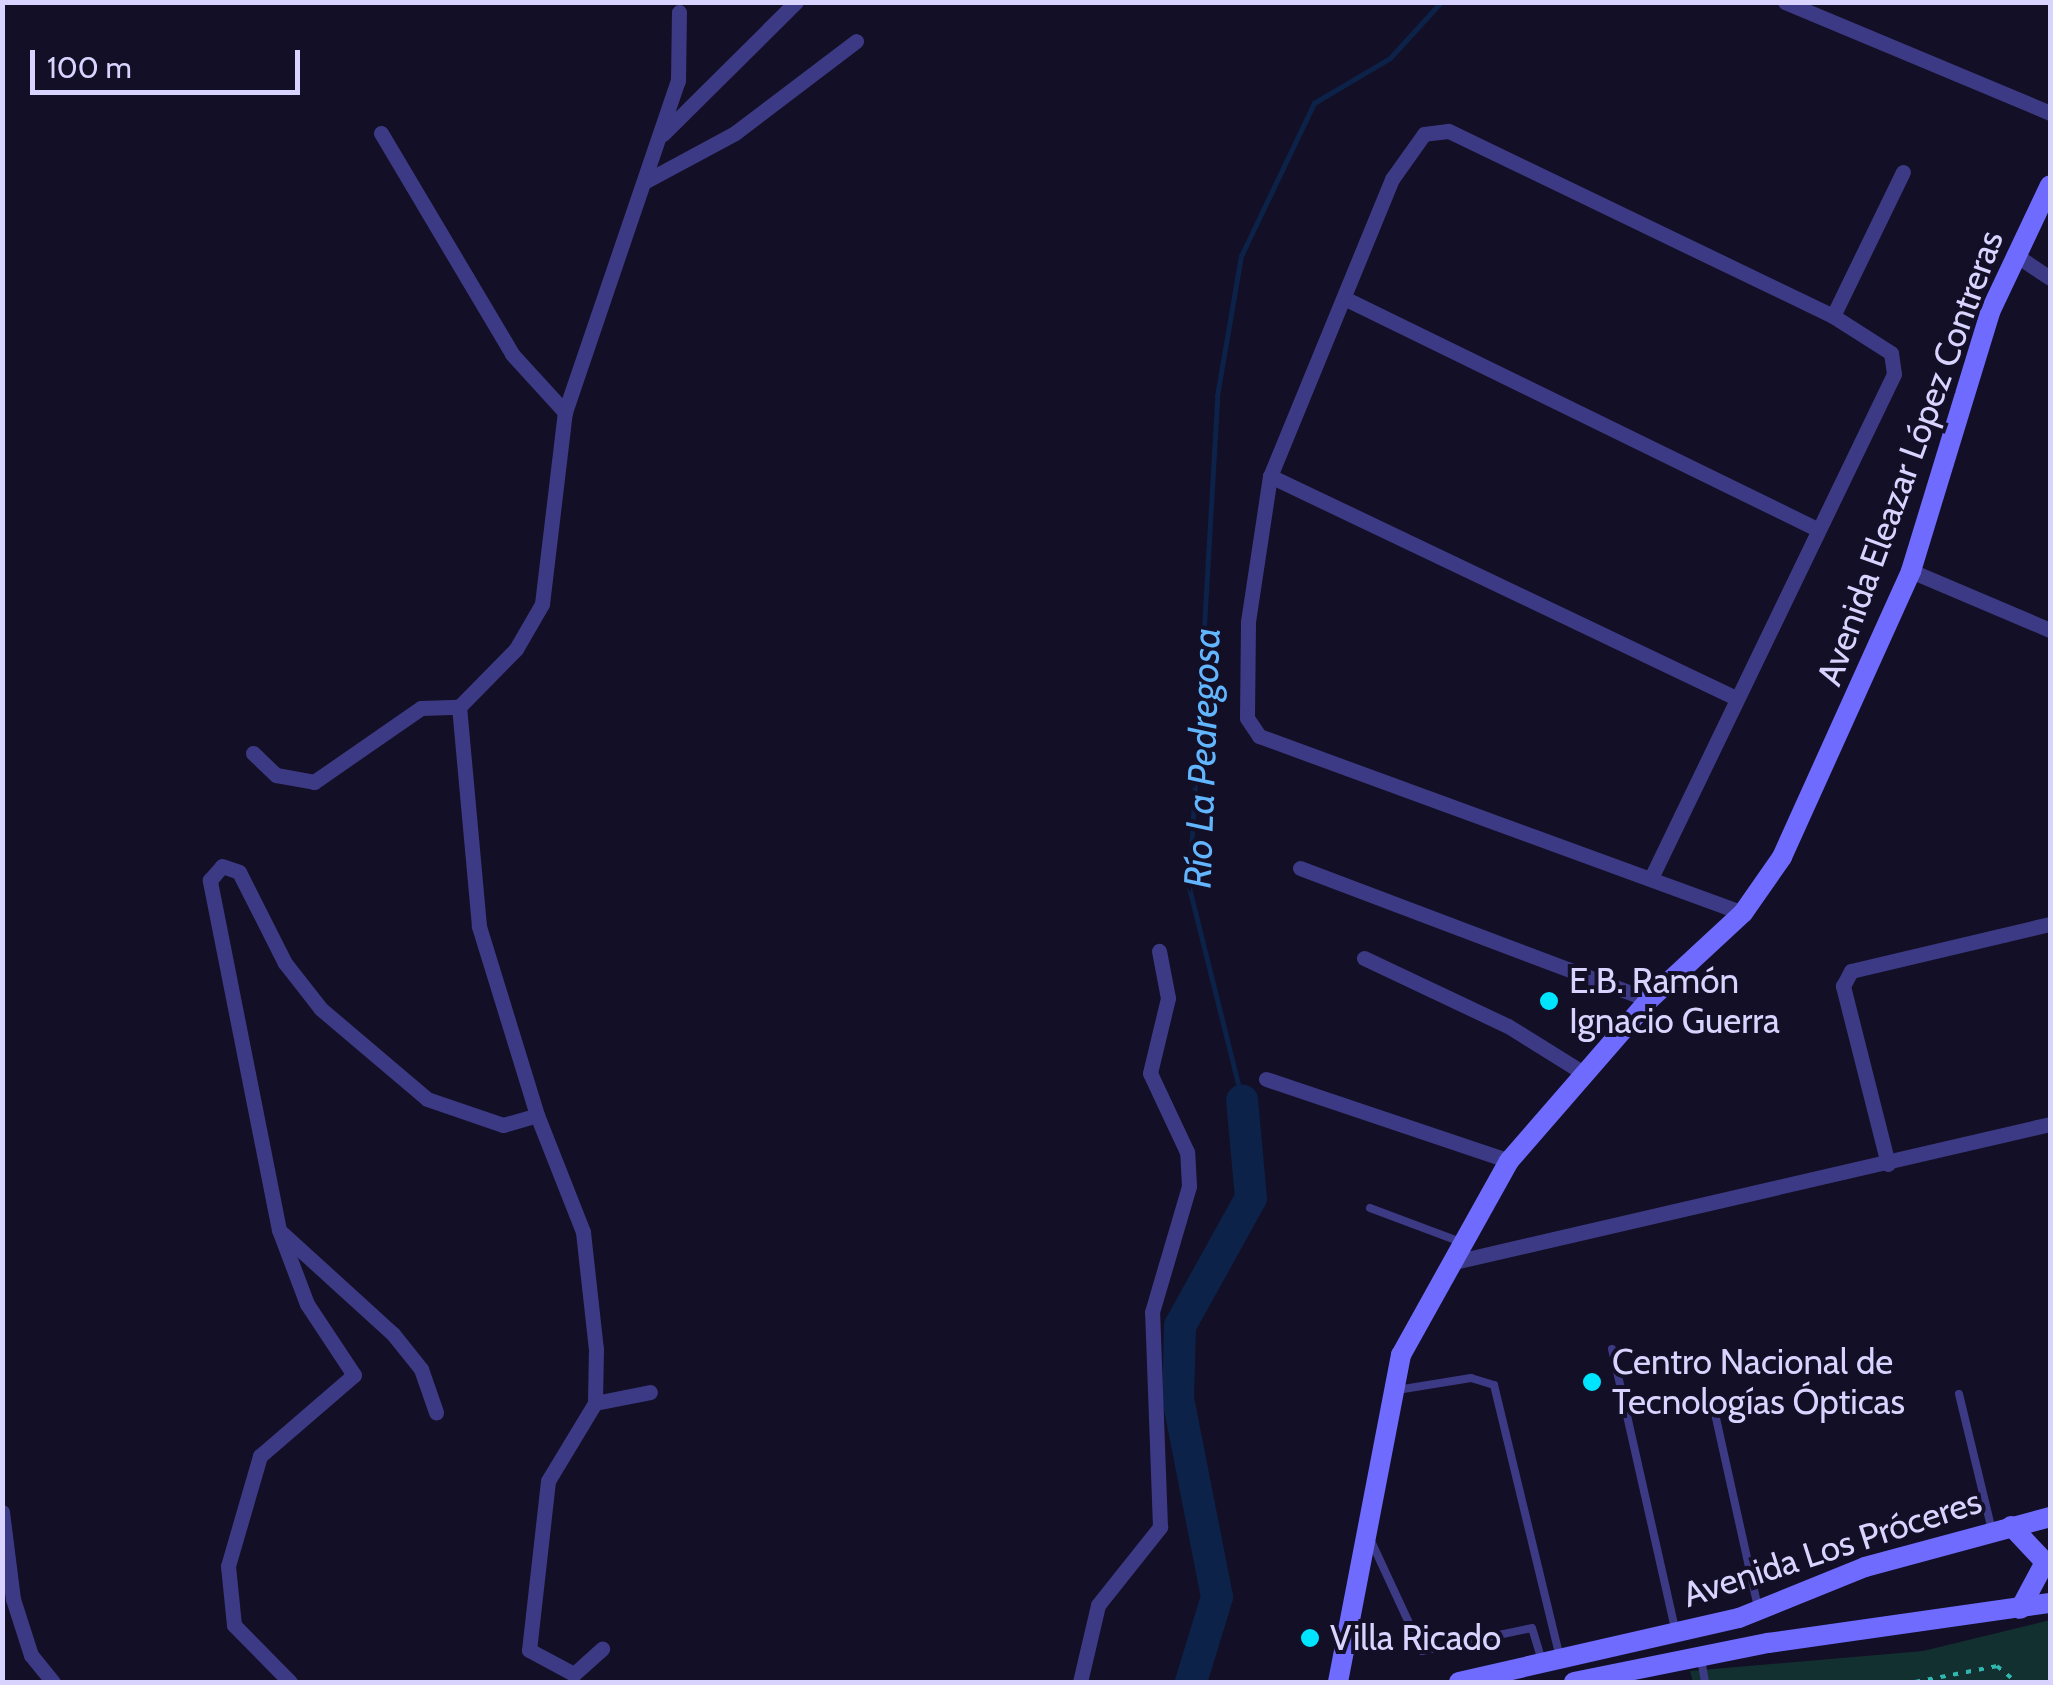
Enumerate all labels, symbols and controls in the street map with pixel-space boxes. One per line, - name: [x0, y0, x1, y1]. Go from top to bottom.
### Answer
- scale bar: [35, 30, 305, 92]
- text: 100 m: [47, 49, 132, 86]
- street label: Avenida Eleazar López Contreras: [1808, 225, 2012, 691]
- water label: Río La Pedregosa: [1175, 627, 1229, 889]
- place label: E.B. Ramón Ignacio Guerra: [1569, 960, 1780, 1042]
- marker: E.B. Ramón Ignacio Guerra: [1538, 990, 1560, 1012]
- place label: Centro Nacional de Tecnologías Ópticas: [1612, 1341, 1905, 1423]
- marker: Centro Nacional de Tecnologías Ópticas: [1581, 1371, 1603, 1393]
- street label: Avenida Los Próceres: [1678, 1480, 1986, 1616]
- place label: Villa Ricado: [1330, 1617, 1501, 1659]
- marker: Villa Ricado: [1299, 1627, 1321, 1649]

